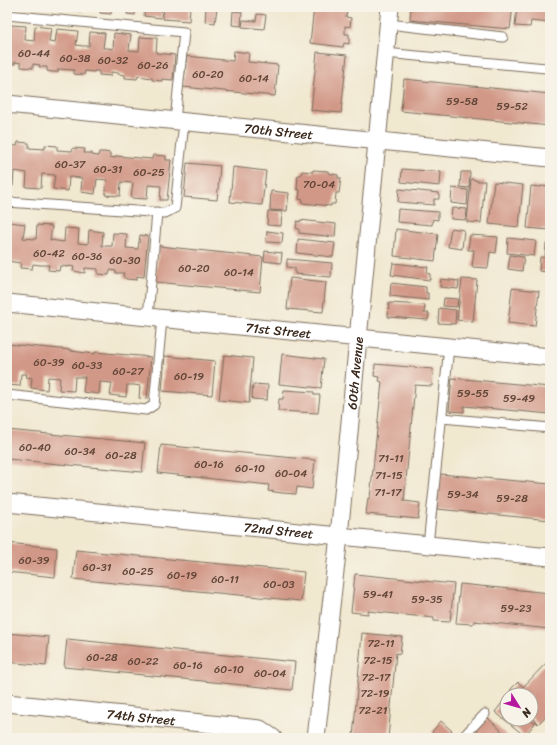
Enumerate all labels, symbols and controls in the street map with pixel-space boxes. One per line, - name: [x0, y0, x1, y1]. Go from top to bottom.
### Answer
- house number: 60-44: [18, 44, 50, 63]
- house number: 60-38: [60, 49, 91, 68]
- house number: 60-32: [98, 51, 129, 70]
- house number: 60-26: [138, 56, 168, 75]
- house number: 60-20: [192, 65, 224, 84]
- house number: 60-14: [239, 69, 269, 88]
- house number: 59-58: [446, 92, 478, 111]
- house number: 59-52: [496, 97, 528, 116]
- street label: 70th Street: [243, 117, 315, 146]
- house number: 60-37: [55, 155, 86, 174]
- house number: 60-31: [93, 160, 123, 179]
- house number: 60-25: [133, 163, 165, 182]
- house number: 70-04: [303, 175, 335, 194]
- house number: 60-42: [33, 244, 65, 263]
- house number: 60-36: [72, 247, 102, 266]
- house number: 60-30: [109, 251, 141, 270]
- house number: 60-20: [178, 259, 210, 278]
- house number: 60-14: [224, 263, 254, 282]
- street label: 71st Street: [245, 316, 313, 345]
- street label: 60th Avenue: [340, 336, 370, 411]
- house number: 60-39: [33, 353, 65, 372]
- house number: 60-33: [72, 356, 102, 375]
- house number: 60-27: [113, 362, 144, 381]
- house number: 60-19: [174, 367, 204, 386]
- house number: 59-55: [457, 384, 489, 403]
- house number: 59-49: [503, 389, 535, 408]
- house number: 60-40: [19, 438, 51, 457]
- house number: 60-34: [64, 442, 96, 461]
- house number: 60-28: [105, 446, 137, 465]
- house number: 71-11: [378, 449, 404, 468]
- house number: 60-16: [194, 455, 224, 474]
- house number: 60-10: [235, 459, 265, 478]
- house number: 60-04: [275, 464, 307, 483]
- house number: 71-15: [375, 466, 403, 485]
- house number: 71-17: [374, 483, 402, 502]
- house number: 59-34: [447, 485, 479, 504]
- house number: 59-28: [496, 489, 528, 508]
- street label: 72nd Street: [243, 516, 315, 545]
- house number: 60-39: [18, 551, 50, 570]
- house number: 60-31: [82, 558, 112, 577]
- house number: 60-25: [122, 562, 154, 581]
- house number: 60-19: [167, 566, 197, 585]
- house number: 60-11: [211, 570, 239, 589]
- house number: 60-03: [263, 575, 295, 594]
- house number: 59-41: [363, 585, 393, 604]
- house number: 59-35: [411, 590, 443, 609]
- house number: 59-23: [501, 599, 531, 618]
- house number: 72-11: [367, 634, 395, 653]
- house number: 60-28: [86, 648, 118, 667]
- house number: 72-15: [363, 651, 393, 670]
- house number: 60-22: [128, 652, 159, 671]
- house number: 60-16: [173, 656, 203, 675]
- house number: 60-10: [214, 660, 244, 679]
- house number: 60-04: [254, 664, 286, 683]
- house number: 72-17: [362, 668, 391, 687]
- house number: 72-19: [360, 684, 390, 703]
- north arrow: [499, 687, 539, 727]
- house number: 72-21: [359, 701, 388, 720]
- street label: 74th Street: [106, 702, 177, 732]
- text: N: [516, 703, 537, 722]

